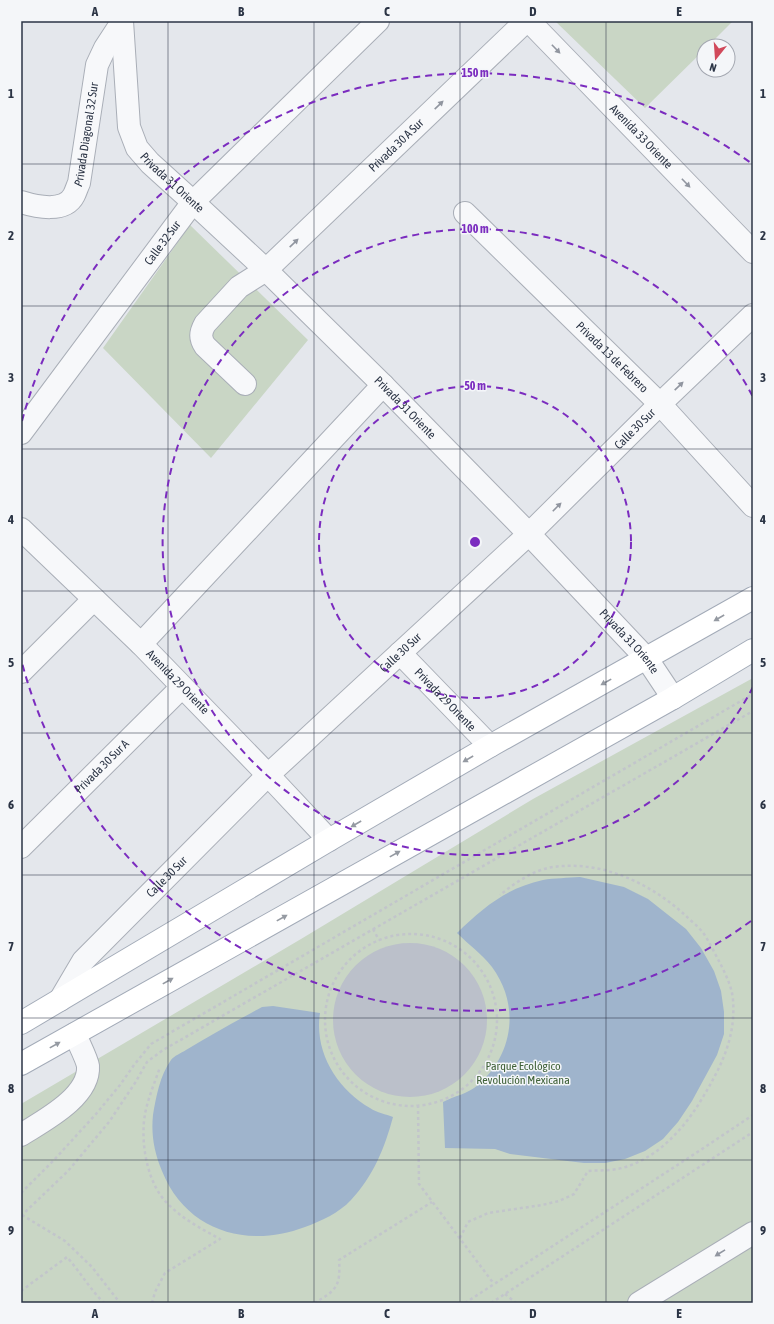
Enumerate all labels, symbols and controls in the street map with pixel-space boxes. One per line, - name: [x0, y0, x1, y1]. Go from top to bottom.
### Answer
- text: A: [91, 4, 99, 19]
- text: B: [238, 4, 245, 19]
- text: C: [384, 4, 390, 19]
- text: D: [529, 4, 537, 19]
- text: E: [676, 4, 682, 19]
- north arrow: [696, 38, 736, 78]
- one-way arrow: [551, 44, 561, 54]
- text: N: [708, 61, 718, 74]
- text: 150 m: [461, 66, 489, 80]
- street label: Privada Diagonal 32 Sur: [71, 81, 101, 189]
- text: 1: [8, 86, 14, 101]
- text: 1: [760, 86, 766, 101]
- one-way arrow: [434, 100, 444, 110]
- street label: Avenida 33 Oriente: [607, 102, 675, 172]
- street label: Privada 30 A Sur: [366, 116, 427, 175]
- street label: Privada 31 Oriente: [137, 150, 207, 216]
- one-way arrow: [681, 178, 690, 187]
- street label: Calle 32 Sur: [141, 218, 184, 268]
- text: 100 m: [461, 222, 489, 236]
- text: 2: [8, 228, 14, 243]
- text: 2: [760, 228, 766, 243]
- one-way arrow: [289, 239, 299, 248]
- street label: Privada 13 de Febrero: [573, 319, 651, 396]
- text: 3: [8, 370, 14, 385]
- text: 3: [760, 370, 766, 385]
- street label: Privada 31 Oriente: [371, 373, 439, 442]
- text: 50 m: [464, 379, 486, 393]
- one-way arrow: [674, 381, 684, 391]
- street label: Calle 30 Sur: [612, 405, 658, 452]
- one-way arrow: [552, 502, 562, 512]
- text: 4: [7, 512, 14, 527]
- text: 4: [759, 512, 766, 527]
- centre of rings: [468, 535, 482, 549]
- street label: Privada 31 Oriente: [597, 606, 662, 676]
- one-way arrow: [713, 614, 725, 621]
- street label: Calle 30 Sur: [377, 630, 425, 675]
- street label: Avenida 29 Oriente: [143, 647, 212, 717]
- text: 5: [8, 655, 14, 670]
- text: 5: [760, 655, 766, 670]
- street label: Privada 29 Oriente: [412, 665, 479, 734]
- one-way arrow: [600, 678, 612, 685]
- street label: Privada 30 Sur A: [72, 737, 132, 796]
- one-way arrow: [463, 755, 473, 763]
- text: 6: [8, 797, 14, 812]
- text: 6: [760, 797, 766, 812]
- one-way arrow: [350, 821, 362, 828]
- one-way arrow: [389, 851, 401, 857]
- street label: Calle 30 Sur: [144, 853, 190, 900]
- one-way arrow: [276, 914, 287, 921]
- text: 7: [8, 939, 14, 954]
- text: 7: [760, 939, 766, 954]
- one-way arrow: [162, 978, 174, 985]
- one-way arrow: [49, 1042, 61, 1049]
- park label: Parque Ecológico Revolución Mexicana: [476, 1059, 570, 1087]
- text: 8: [8, 1081, 14, 1096]
- text: 8: [760, 1081, 766, 1096]
- text: 9: [8, 1223, 14, 1238]
- text: 9: [760, 1223, 766, 1238]
- one-way arrow: [714, 1250, 726, 1257]
- text: A: [91, 1306, 99, 1321]
- text: B: [238, 1306, 245, 1321]
- text: C: [384, 1306, 390, 1321]
- text: D: [529, 1306, 537, 1321]
- text: E: [676, 1306, 682, 1321]

